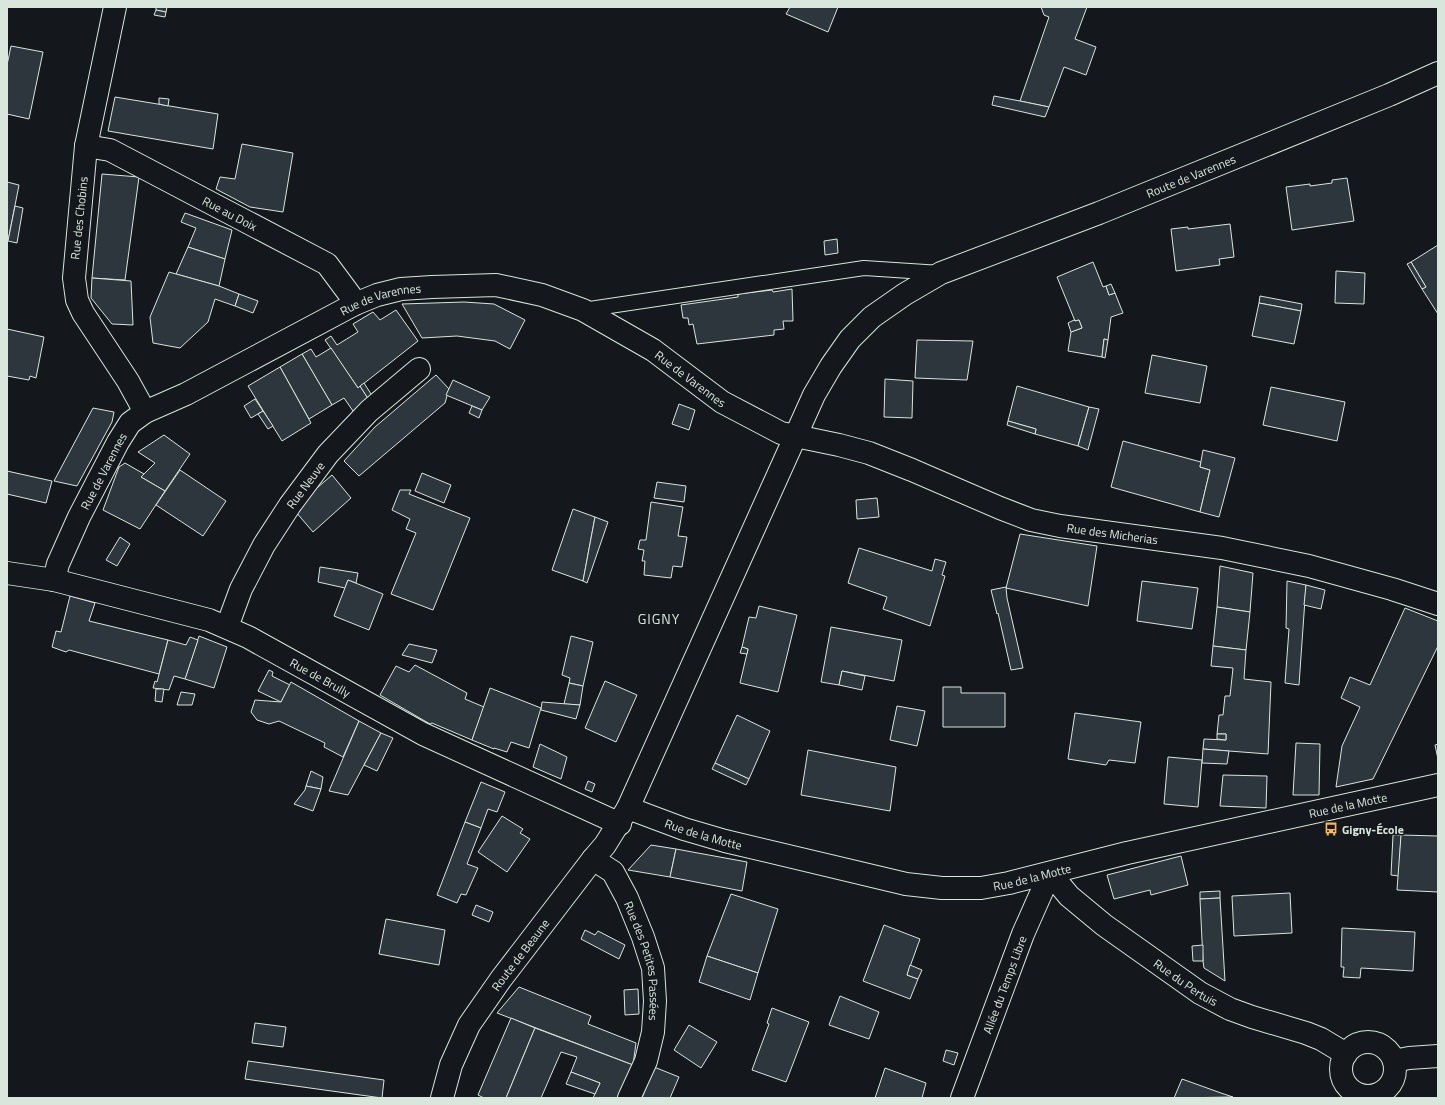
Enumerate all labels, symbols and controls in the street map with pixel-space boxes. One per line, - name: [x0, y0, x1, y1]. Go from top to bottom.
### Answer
- street label: Route de Varennes: [1143, 149, 1239, 202]
- street label: Rue des Chobins: [65, 175, 93, 260]
- street label: Rue au Doix: [199, 191, 261, 236]
- street label: Rue de Varennes: [336, 278, 422, 320]
- street label: Rue de Varennes: [651, 345, 730, 412]
- street label: Rue de Varennes: [75, 428, 132, 513]
- street label: Rue Neuve: [281, 457, 329, 512]
- street label: Rue des Micherias: [1066, 518, 1160, 549]
- district label: GIGNY: [638, 608, 680, 629]
- street label: Rue de Brully: [287, 653, 354, 702]
- street label: Rue de la Motte: [1307, 787, 1389, 823]
- street label: Rue de la Motte: [662, 813, 744, 854]
- place label: Gigny-École: [1342, 820, 1404, 839]
- bus stop icon: Gigny-École: [1323, 821, 1339, 837]
- street label: Rue de la Motte: [991, 858, 1073, 895]
- street label: Rue des Petites Passées: [620, 898, 665, 1022]
- street label: Route de Beaune: [486, 914, 554, 995]
- street label: Allée du Temps Libre: [977, 933, 1031, 1036]
- street label: Rue du Pertuis: [1150, 954, 1222, 1011]

